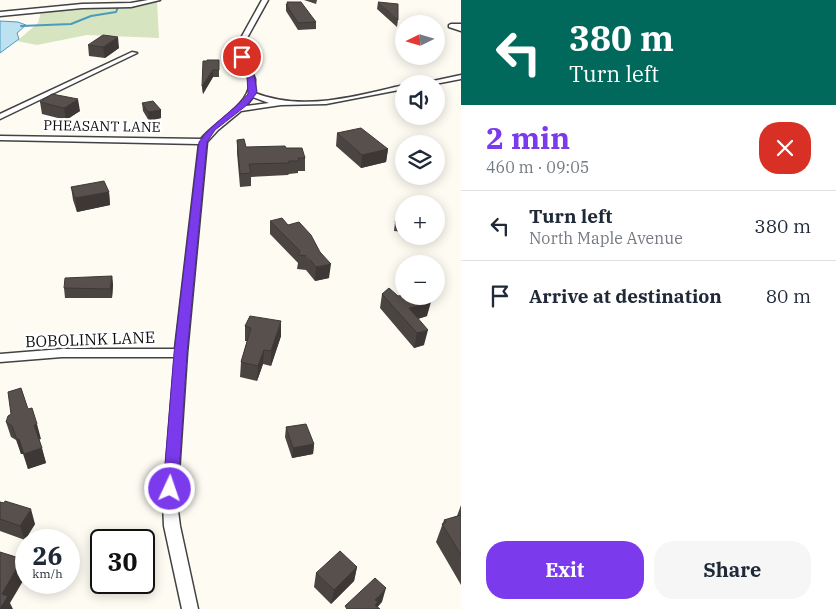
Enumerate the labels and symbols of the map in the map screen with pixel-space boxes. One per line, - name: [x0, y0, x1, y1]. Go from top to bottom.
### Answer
- north arrow: [395, 15, 445, 65]
- pin: [221, 36, 263, 78]
- street label: PHEASANT LANE: [43, 116, 161, 136]
- street label: BOBOLINK LANE: [25, 327, 155, 351]
- position arrow: [143, 462, 195, 514]
- speed limit sign: 30: [90, 529, 155, 594]

